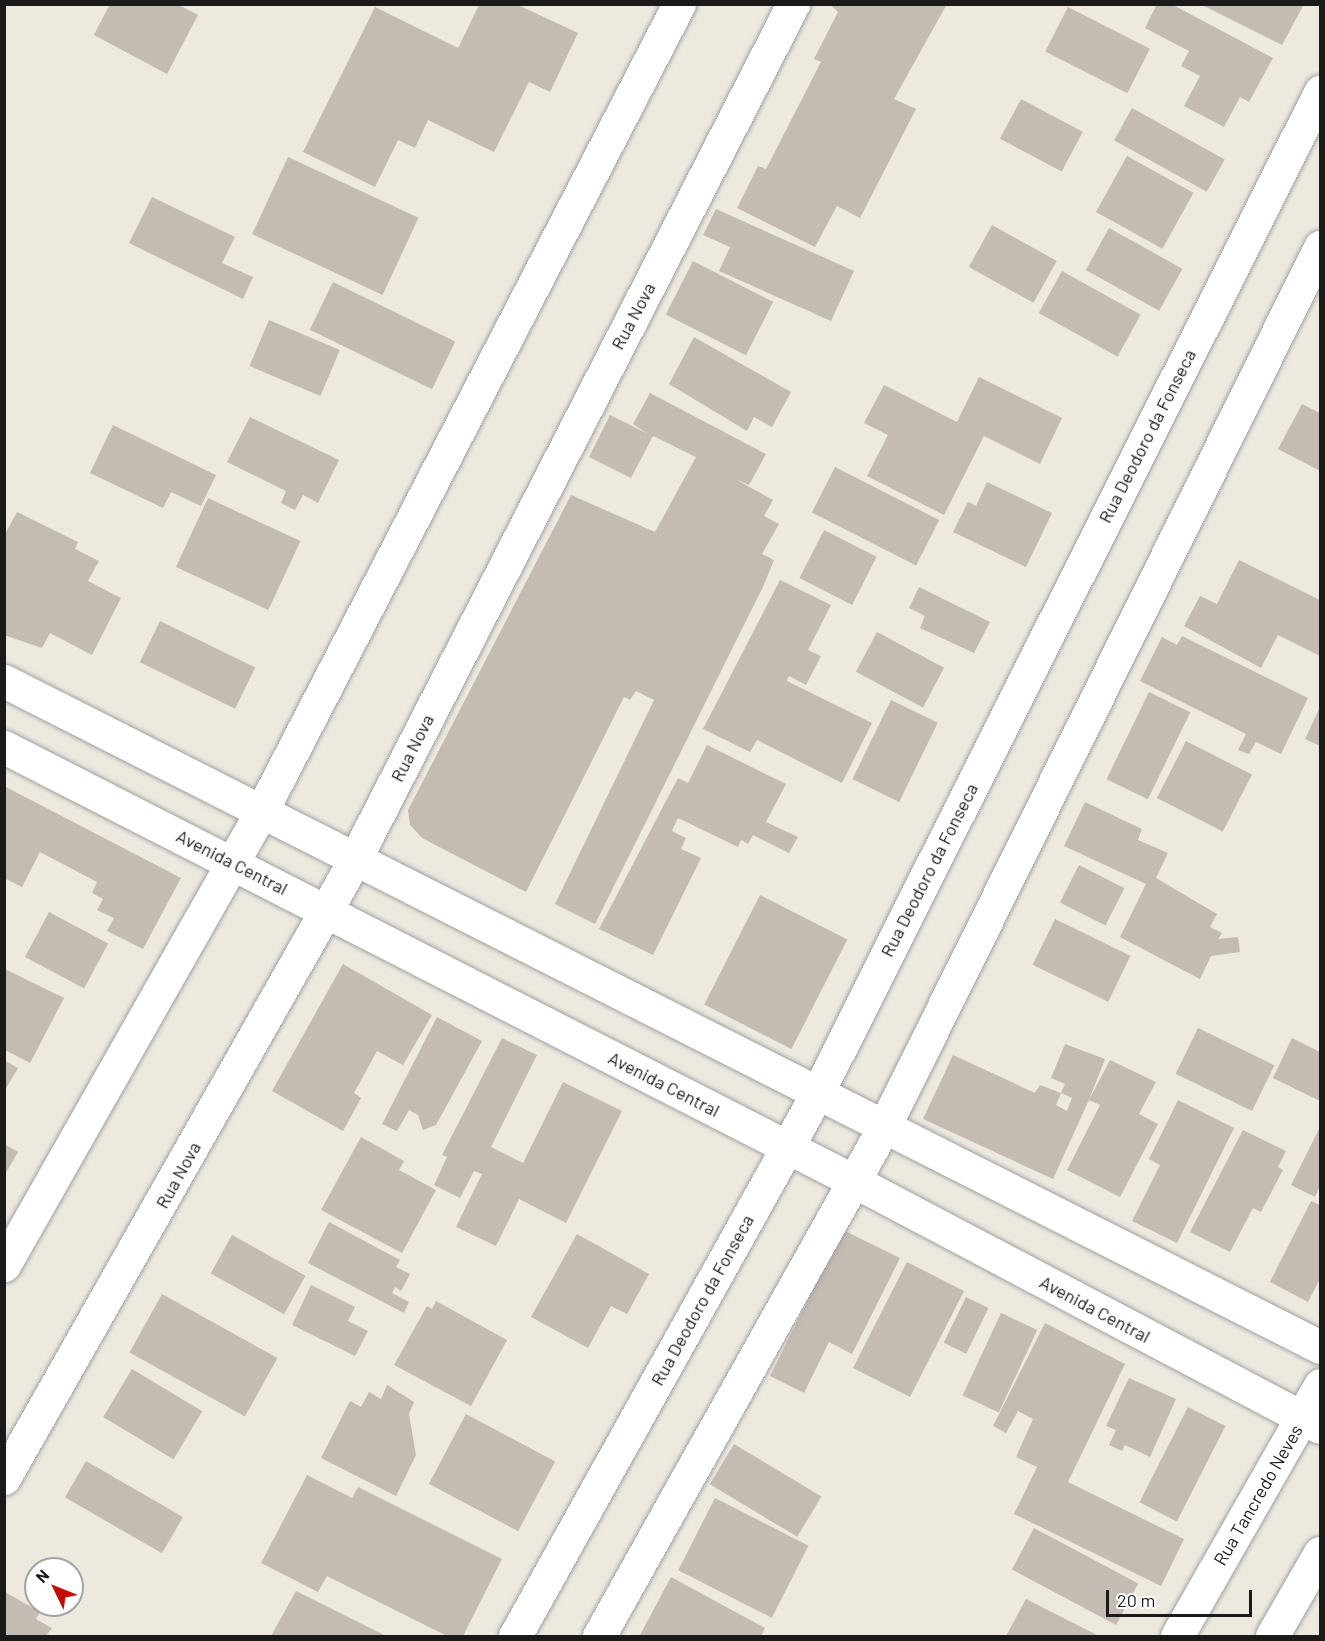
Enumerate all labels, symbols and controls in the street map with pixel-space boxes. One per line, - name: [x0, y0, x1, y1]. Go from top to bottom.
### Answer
- street label: Rua Nova: [606, 279, 660, 353]
- street label: Rua Deodoro da Fonseca: [1094, 346, 1200, 526]
- street label: Rua Nova: [386, 711, 438, 785]
- street label: Rua Deodoro da Fonseca: [876, 780, 982, 960]
- street label: Avenida Central: [173, 825, 291, 899]
- street label: Avenida Central: [605, 1047, 723, 1121]
- street label: Rua Nova: [151, 1138, 205, 1212]
- street label: Rua Deodoro da Fonseca: [646, 1211, 758, 1389]
- street label: Avenida Central: [1036, 1271, 1154, 1347]
- street label: Rua Tancredo Neves: [1209, 1421, 1307, 1569]
- north arrow: [24, 1557, 84, 1617]
- text: N: [31, 1565, 53, 1586]
- scale bar: [1109, 1578, 1254, 1616]
- text: 20 m: [1117, 1589, 1155, 1611]

